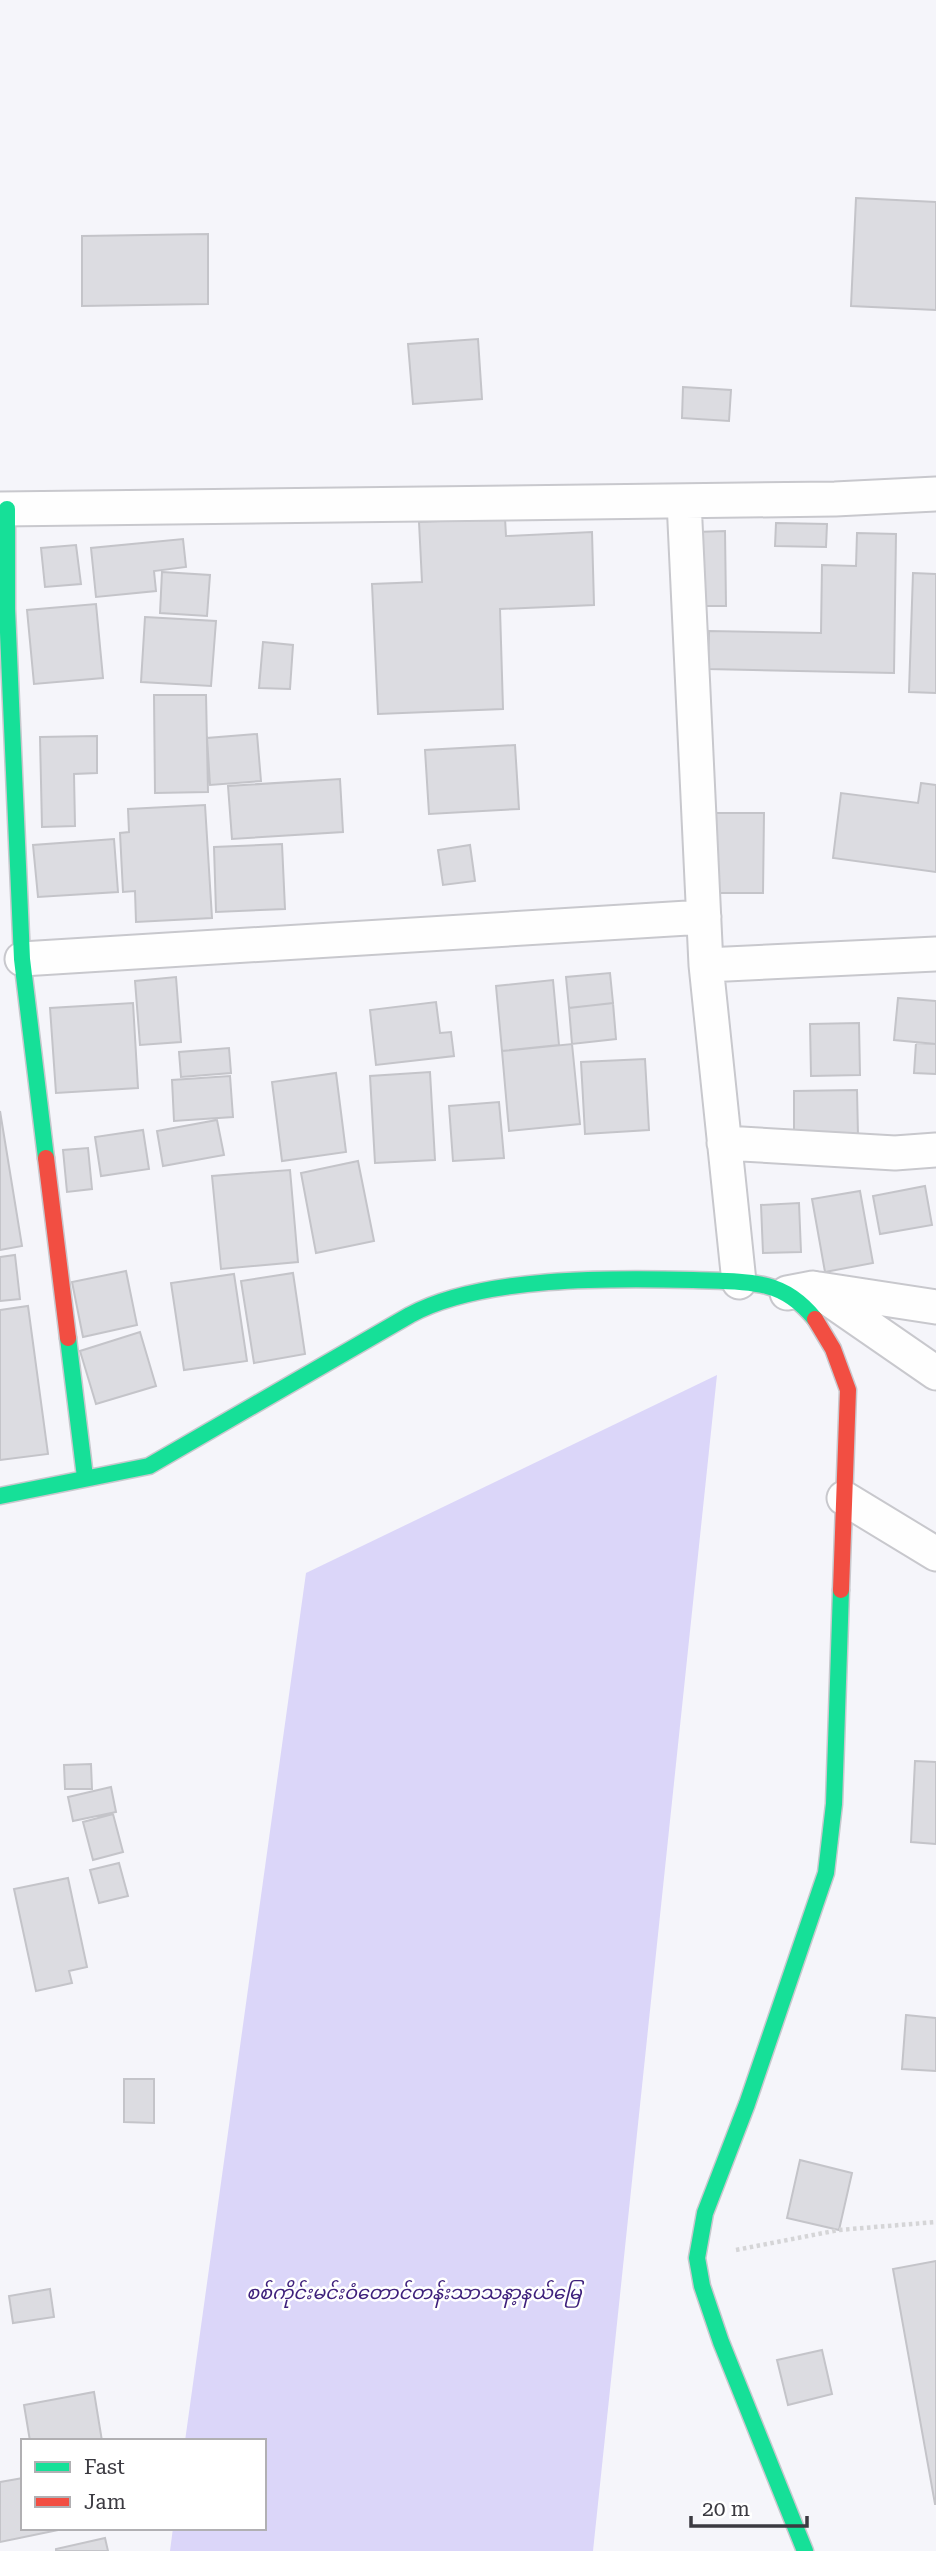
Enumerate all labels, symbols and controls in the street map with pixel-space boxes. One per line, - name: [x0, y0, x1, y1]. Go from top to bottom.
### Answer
- park label: စစ်ကိုင်းမင်းဝံတောင်တန်းသာသနာ့နယ်မြေ: [246, 2279, 585, 2308]
- legend: [21, 2439, 266, 2530]
- text: Fast: [84, 2455, 125, 2479]
- scale bar: [691, 2484, 806, 2528]
- text: Jam: [84, 2490, 126, 2514]
- text: 20 m: [702, 2497, 750, 2521]

